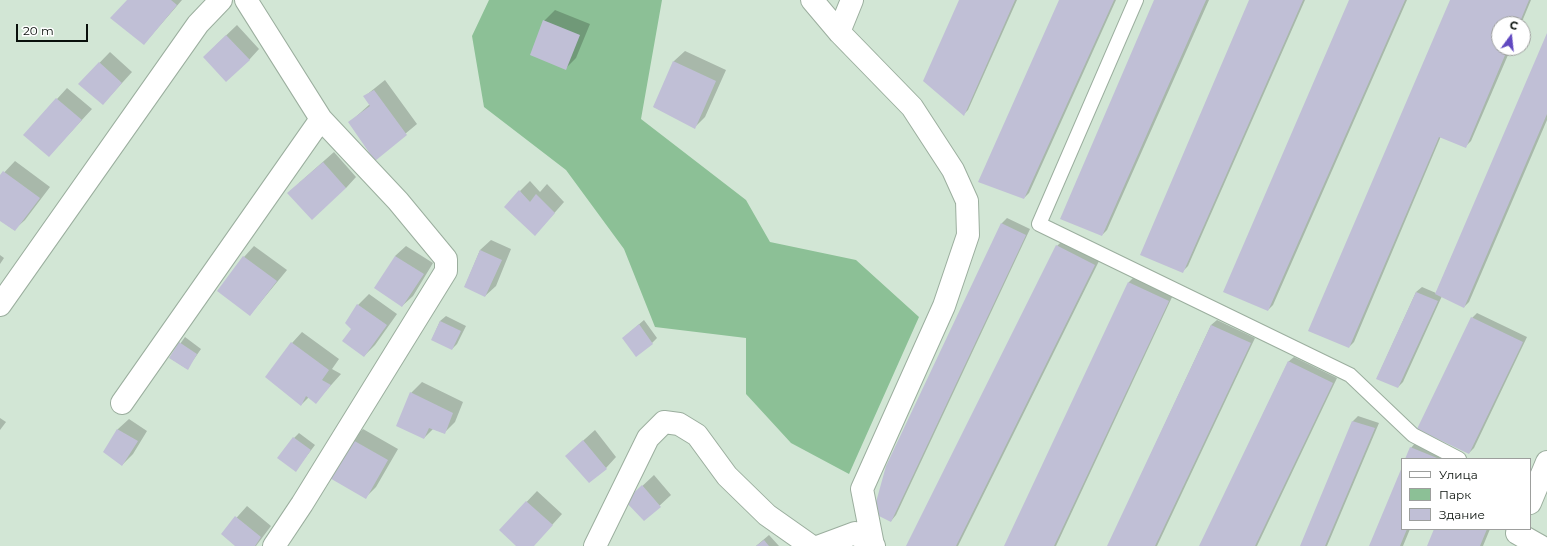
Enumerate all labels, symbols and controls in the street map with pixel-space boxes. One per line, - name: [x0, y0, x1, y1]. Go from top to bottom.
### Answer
- scale bar: [18, 16, 90, 42]
- north arrow: [1491, 16, 1531, 56]
- text: С: [1508, 18, 1520, 33]
- text: 20 m: [23, 23, 54, 38]
- legend: [1401, 458, 1531, 530]
- text: Улица: [1439, 467, 1478, 482]
- text: Парк: [1439, 487, 1471, 502]
- text: Здание: [1439, 507, 1485, 522]

